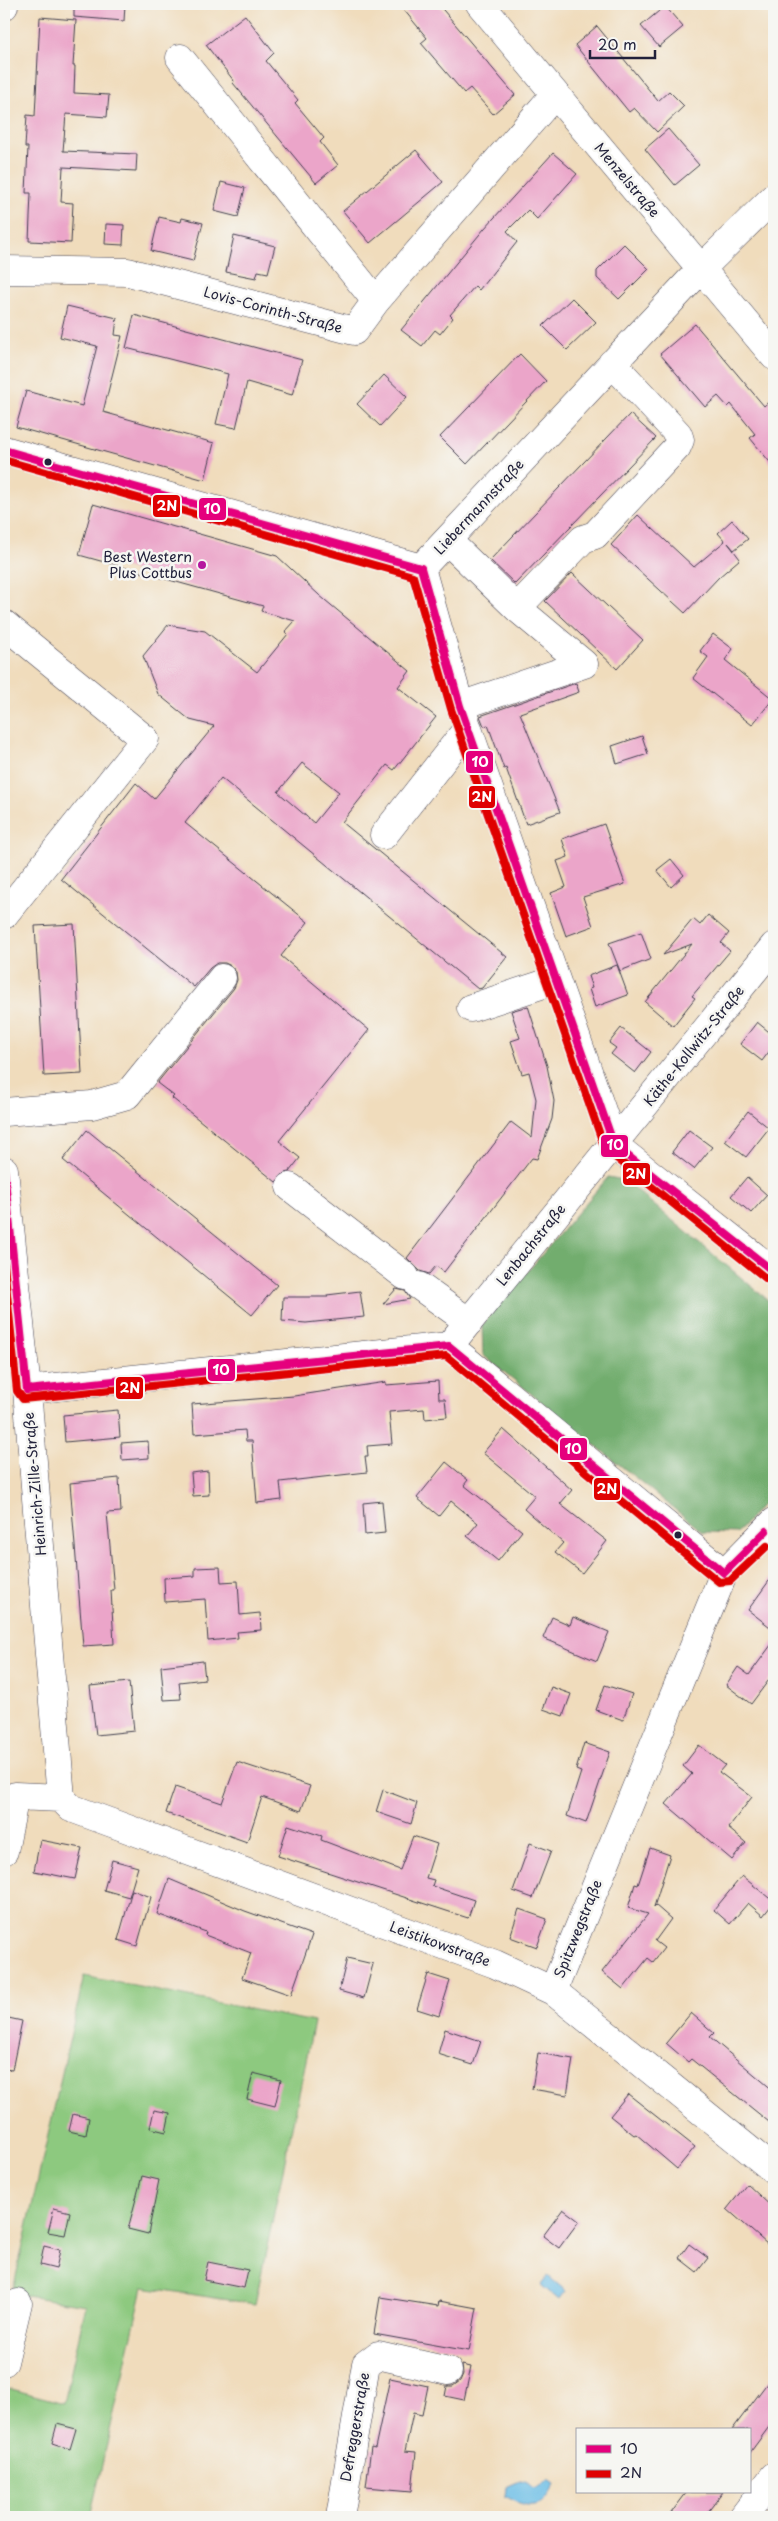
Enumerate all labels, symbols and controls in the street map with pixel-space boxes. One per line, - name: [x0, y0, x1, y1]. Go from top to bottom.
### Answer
- scale bar: [590, 28, 656, 60]
- text: 20 m: [598, 32, 637, 55]
- street label: Menzelstraße: [590, 138, 665, 222]
- street label: Lovis-Corinth-Straße: [202, 281, 345, 338]
- street label: Liebermannstraße: [429, 454, 528, 559]
- unlabelled marker: [43, 457, 53, 467]
- line badge: 2N: [152, 494, 181, 518]
- text: 2N: [157, 495, 177, 516]
- line badge: 10: [198, 497, 227, 521]
- text: 10: [203, 498, 221, 519]
- place label: Best Western Plus Cottbus: [103, 546, 192, 583]
- marker: Best Western Plus Cottbus: [196, 559, 208, 571]
- line badge: 10: [465, 750, 494, 774]
- text: 10: [471, 751, 489, 772]
- line badge: 2N: [468, 785, 496, 809]
- text: 2N: [472, 786, 492, 807]
- street label: Käthe-Kollwitz-Straße: [638, 981, 749, 1111]
- line badge: 10: [600, 1134, 629, 1158]
- text: 10: [606, 1134, 624, 1155]
- line badge: 2N: [622, 1162, 651, 1186]
- text: 2N: [626, 1163, 646, 1184]
- street label: Lenbachstraße: [491, 1199, 570, 1290]
- line badge: 10: [207, 1358, 236, 1382]
- text: 10: [212, 1359, 230, 1380]
- line badge: 2N: [115, 1376, 144, 1400]
- text: 2N: [120, 1377, 140, 1398]
- street label: Heinrich-Zille-Straße: [18, 1411, 51, 1557]
- line badge: 10: [559, 1437, 588, 1461]
- text: 10: [564, 1438, 582, 1459]
- line badge: 2N: [593, 1477, 621, 1501]
- text: 2N: [597, 1478, 617, 1499]
- unlabelled marker: [673, 1530, 683, 1540]
- street label: Spitzwegstraße: [548, 1876, 607, 1981]
- street label: Leistikowstraße: [387, 1916, 493, 1971]
- street label: Defreggerstraße: [335, 2371, 374, 2483]
- legend: [576, 2428, 750, 2494]
- text: 10: [620, 2436, 638, 2459]
- text: 2N: [620, 2460, 642, 2483]

